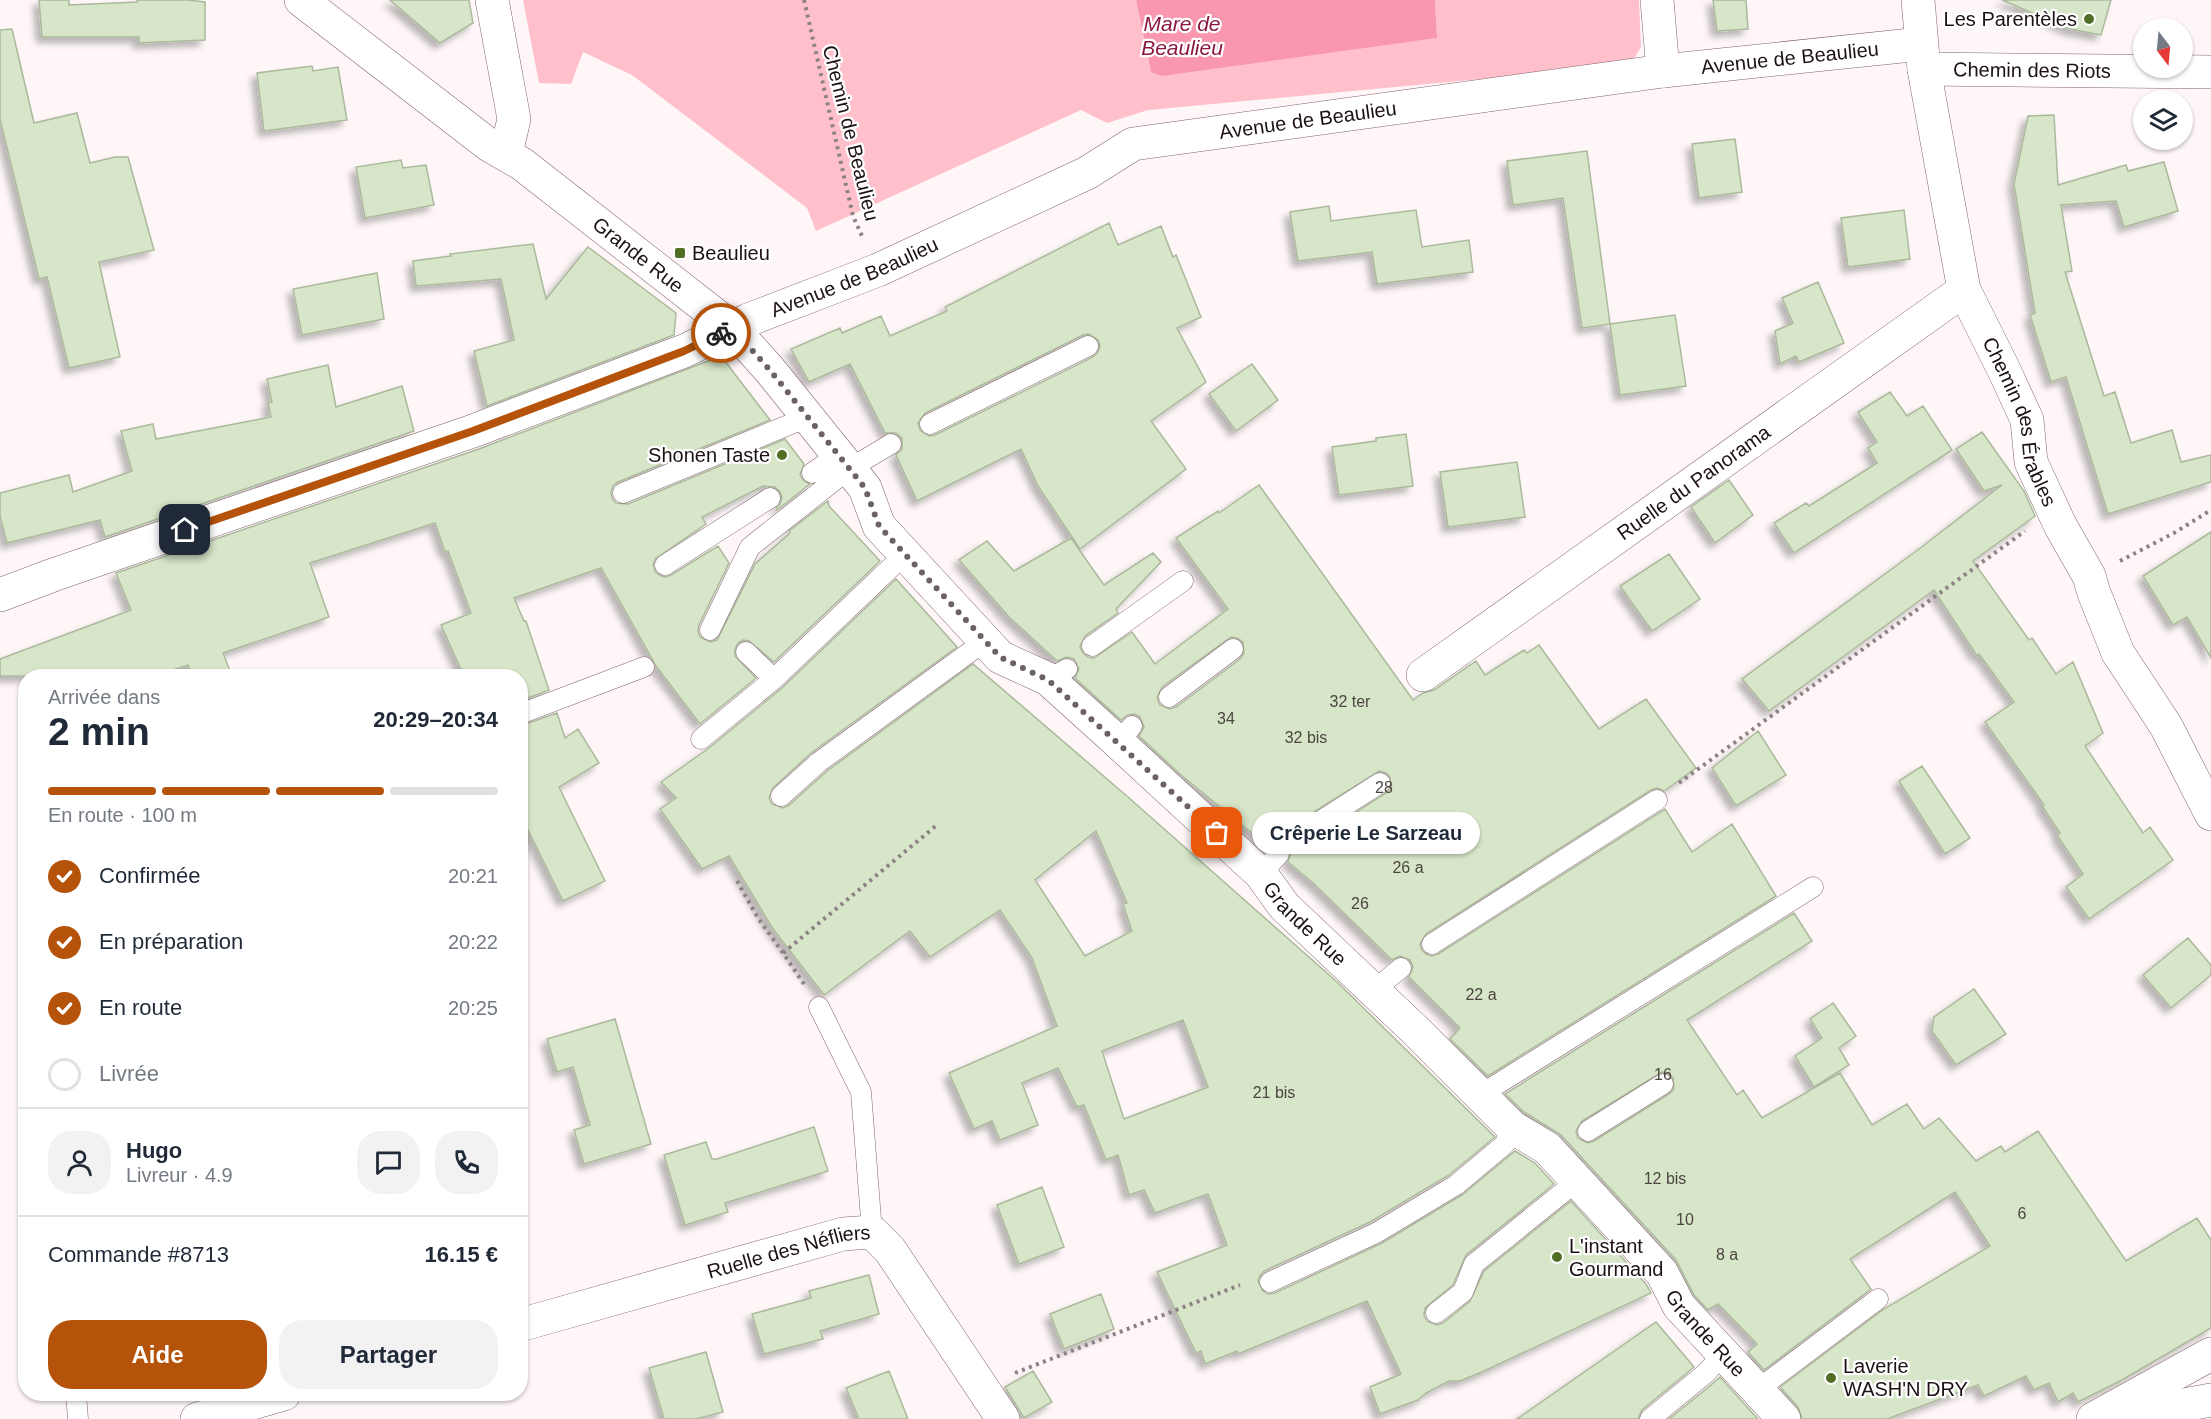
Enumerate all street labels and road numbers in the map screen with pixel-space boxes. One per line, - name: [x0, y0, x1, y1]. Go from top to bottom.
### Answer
- street label: Avenue de Beaulieu: [1700, 37, 1880, 78]
- street label: Chemin de Beaulieu: [819, 43, 883, 223]
- street label: Chemin des Riots: [1953, 58, 2111, 82]
- street label: Avenue de Beaulieu: [1218, 97, 1398, 143]
- street label: Grande Rue: [589, 213, 688, 297]
- street label: Avenue de Beaulieu: [768, 233, 941, 321]
- street label: Chemin des Érables: [1978, 333, 2061, 510]
- street label: Ruelle du Panorama: [1613, 420, 1775, 544]
- street label: Grande Rue: [1259, 877, 1351, 970]
- street label: Ruelle des Néfliers: [705, 1221, 871, 1283]
- street label: Grande Rue: [1662, 1286, 1750, 1381]

